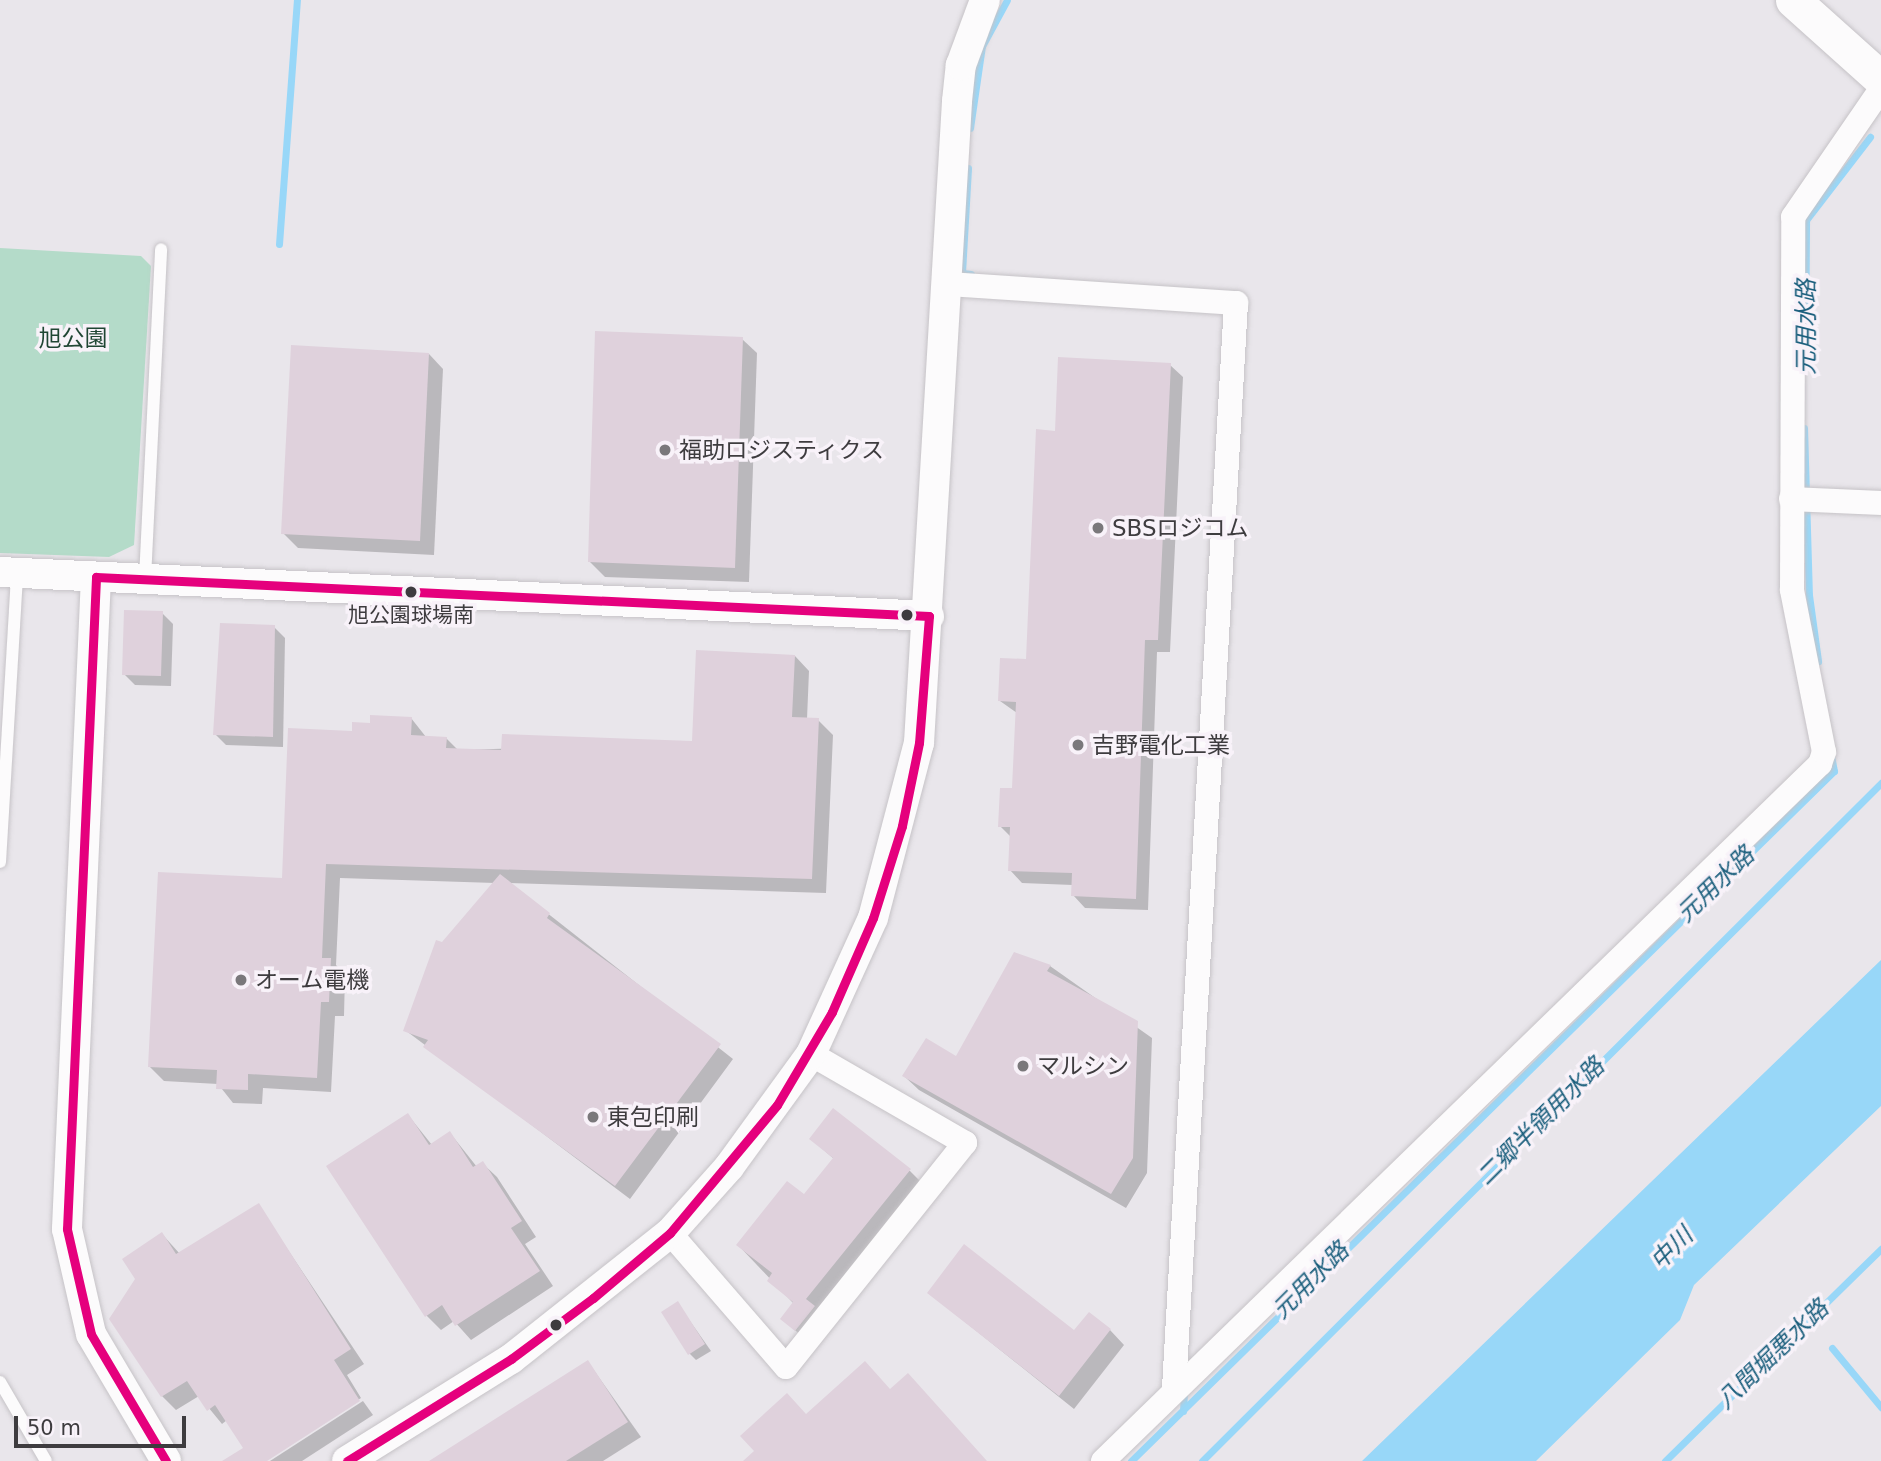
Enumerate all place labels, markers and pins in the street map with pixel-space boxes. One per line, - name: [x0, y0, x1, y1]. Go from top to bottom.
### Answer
- place label: 福助ロジスティクス: [679, 436, 886, 464]
- marker: 福助ロジスティクス: [657, 442, 673, 458]
- place label: SBSロジコム: [1112, 514, 1249, 542]
- marker: SBSロジコム: [1090, 520, 1106, 536]
- marker: 旭公園球場南: [404, 585, 418, 599]
- place label: 旭公園球場南: [348, 602, 474, 628]
- unlabelled marker: [900, 608, 914, 622]
- place label: 吉野電化工業: [1092, 731, 1230, 759]
- marker: 吉野電化工業: [1070, 737, 1086, 753]
- place label: オーム電機: [255, 966, 370, 994]
- marker: オーム電機: [233, 972, 249, 988]
- place label: マルシン: [1037, 1052, 1129, 1080]
- marker: マルシン: [1015, 1058, 1031, 1074]
- place label: 東包印刷: [607, 1103, 699, 1131]
- marker: 東包印刷: [585, 1109, 601, 1125]
- unlabelled marker: [549, 1318, 563, 1332]

